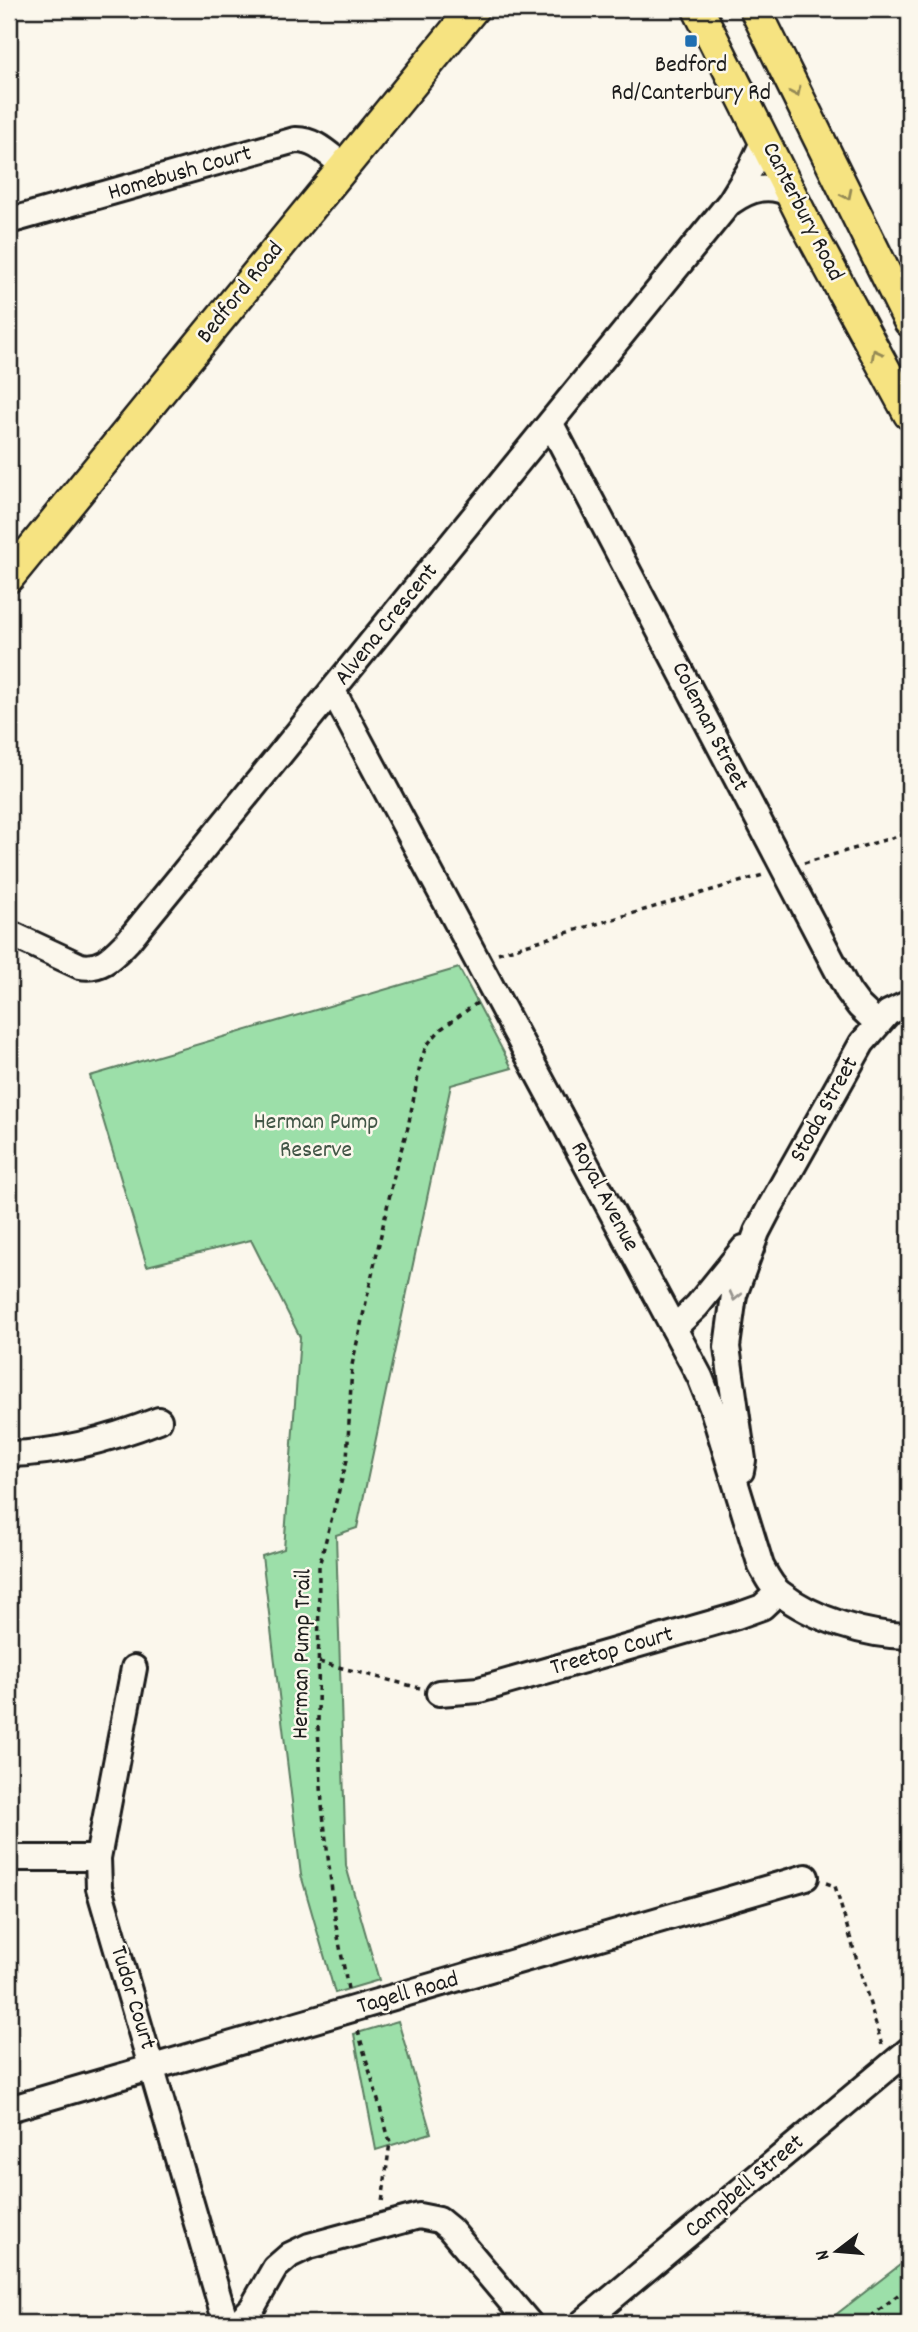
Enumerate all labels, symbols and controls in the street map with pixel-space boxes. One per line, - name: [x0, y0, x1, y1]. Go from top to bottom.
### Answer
- marker: Bedford Rd/Canterbury Rd: [683, 33, 699, 49]
- place label: Bedford Rd/Canterbury Rd: [611, 49, 771, 111]
- one-way arrow: [788, 85, 802, 97]
- street label: Canterbury Road: [752, 136, 852, 288]
- street label: Homebush Court: [104, 137, 256, 211]
- one-way arrow: [839, 188, 853, 200]
- street label: Bedford Road: [189, 235, 293, 351]
- one-way arrow: [871, 349, 884, 361]
- street label: Alvena Crescent: [327, 556, 447, 694]
- street label: Coleman Street: [662, 656, 756, 798]
- street label: Stoda Street: [782, 1051, 868, 1169]
- park label: Herman Pump Reserve: [254, 1106, 378, 1168]
- street label: Royal Avenue: [561, 1136, 647, 1258]
- one-way arrow: [729, 1290, 744, 1302]
- street label: Herman Pump Trail: [285, 1568, 321, 1739]
- street label: Treetop Court: [547, 1618, 678, 1686]
- street label: Tudor Court: [100, 1942, 164, 2054]
- street label: Tagell Road: [353, 1963, 463, 2025]
- street label: Campbell Street: [678, 2127, 812, 2247]
- north arrow: [802, 2216, 872, 2286]
- text: N: [810, 2246, 838, 2263]

